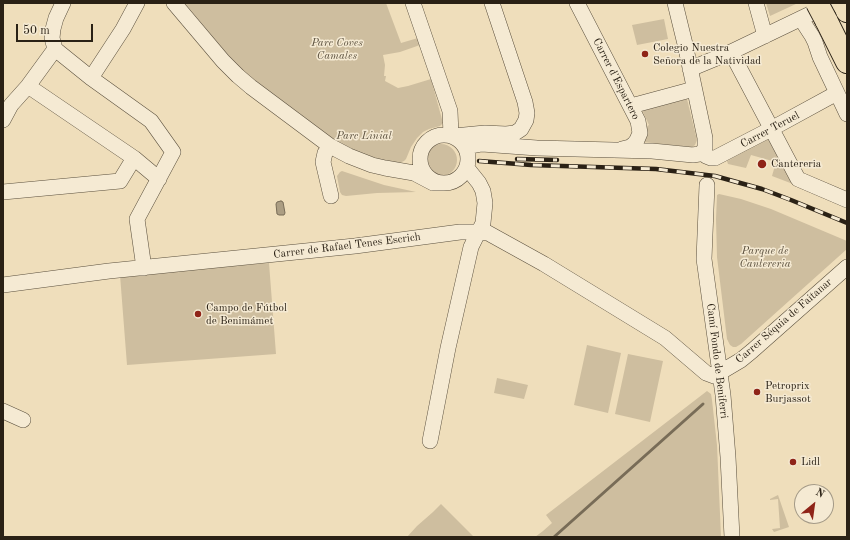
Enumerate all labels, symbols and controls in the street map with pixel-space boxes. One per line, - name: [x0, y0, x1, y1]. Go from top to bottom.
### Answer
- scale bar: [18, 16, 95, 42]
- text: 50 m: [23, 25, 50, 37]
- park label: Parc Coves Camales: [311, 36, 363, 62]
- street label: Carrer d'Espartero: [590, 36, 642, 122]
- place label: Colegio Nuestra Señora de la Natividad: [653, 41, 761, 67]
- marker: Colegio Nuestra Señora de la Natividad: [640, 49, 650, 59]
- street label: Carrer Teruel: [738, 109, 802, 151]
- park label: Parc Linial: [336, 129, 392, 143]
- place label: Cantereria: [771, 157, 821, 171]
- marker: Cantereria: [756, 158, 768, 170]
- street label: Carrer de Rafael Tenes Escrich: [273, 230, 421, 262]
- park label: Parque de Cantereria: [739, 244, 791, 270]
- street label: Carrer Séquia de Faitanar: [733, 276, 835, 366]
- place label: Campo de Fútbol de Benimámet: [206, 301, 287, 327]
- street label: Camí Fondo de Beniferri: [703, 303, 731, 419]
- marker: Campo de Fútbol de Benimámet: [193, 309, 203, 319]
- place label: Petroprix Burjassot: [765, 379, 811, 405]
- marker: Petroprix Burjassot: [752, 387, 762, 397]
- place label: Lidl: [801, 455, 820, 469]
- marker: Lidl: [788, 457, 798, 467]
- north arrow: [794, 484, 834, 524]
- text: N: [813, 487, 826, 501]

